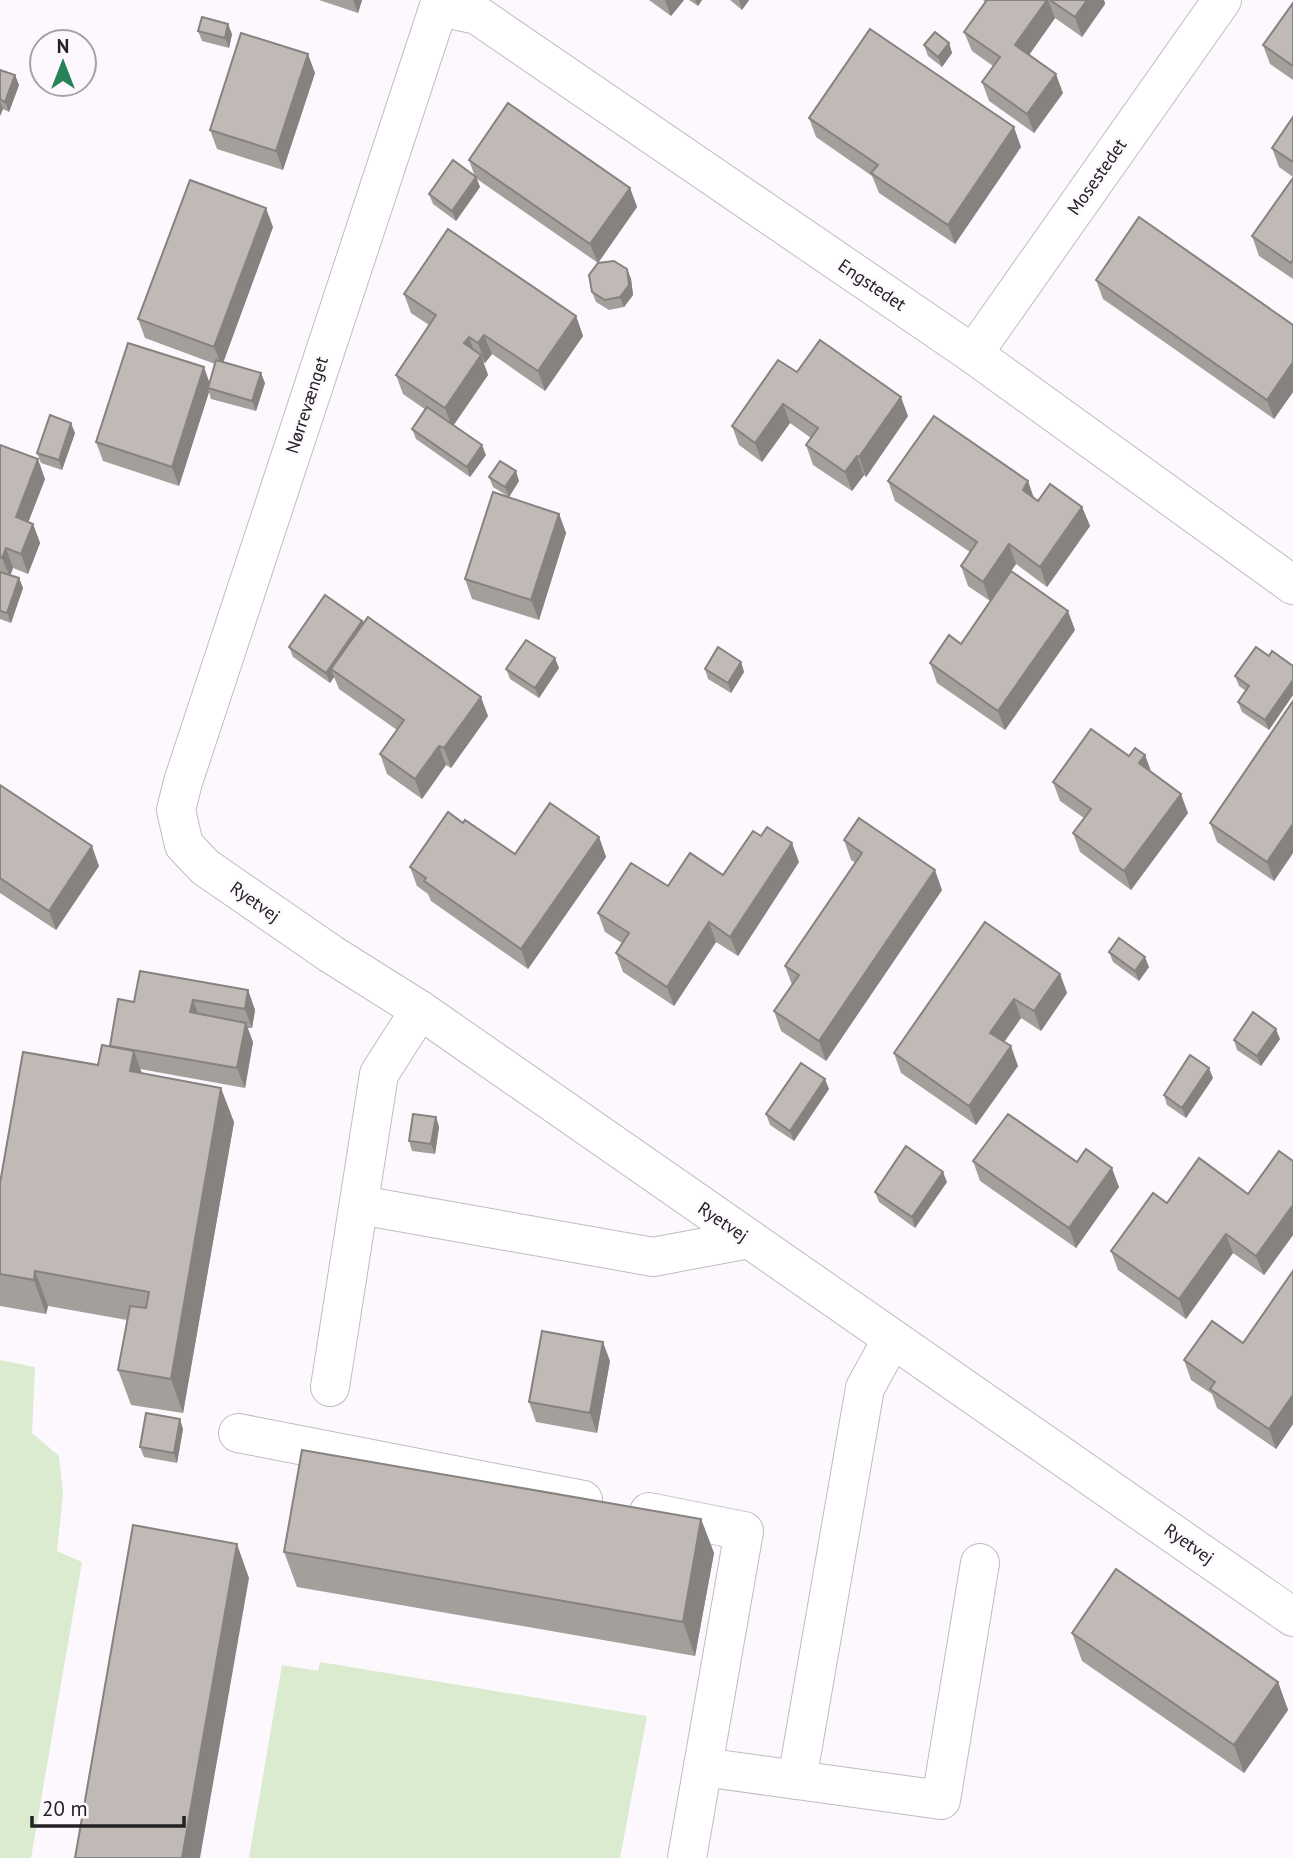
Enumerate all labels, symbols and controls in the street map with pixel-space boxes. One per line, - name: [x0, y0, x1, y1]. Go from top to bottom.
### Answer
- north arrow: [28, 28, 98, 98]
- text: N: [57, 34, 69, 58]
- street label: Mosestedet: [1062, 134, 1131, 219]
- street label: Engstedet: [834, 254, 911, 316]
- street label: Nørrevænget: [280, 353, 333, 456]
- street label: Ryetvej: [226, 876, 285, 927]
- street label: Ryetvej: [694, 1196, 753, 1247]
- street label: Ryetvej: [1160, 1518, 1219, 1569]
- scale bar: [32, 1784, 184, 1828]
- text: 20 m: [42, 1795, 88, 1822]

